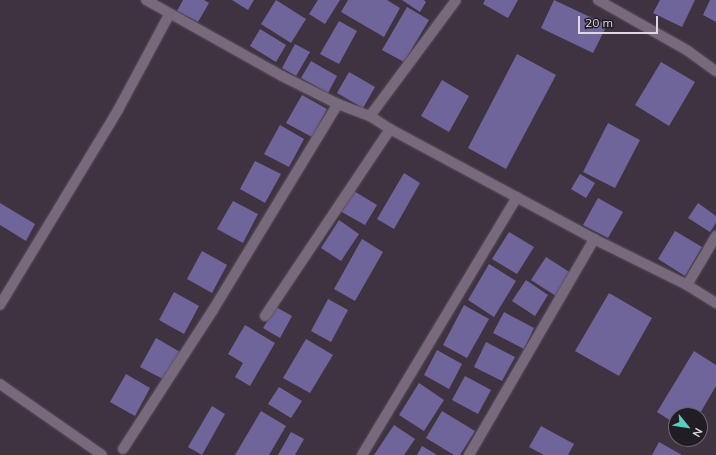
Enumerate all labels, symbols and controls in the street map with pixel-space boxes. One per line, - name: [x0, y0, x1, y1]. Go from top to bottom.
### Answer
- scale bar: [580, 8, 660, 34]
- text: 20 m: [585, 15, 613, 30]
- north arrow: [668, 407, 708, 447]
- text: N: [689, 425, 706, 440]

